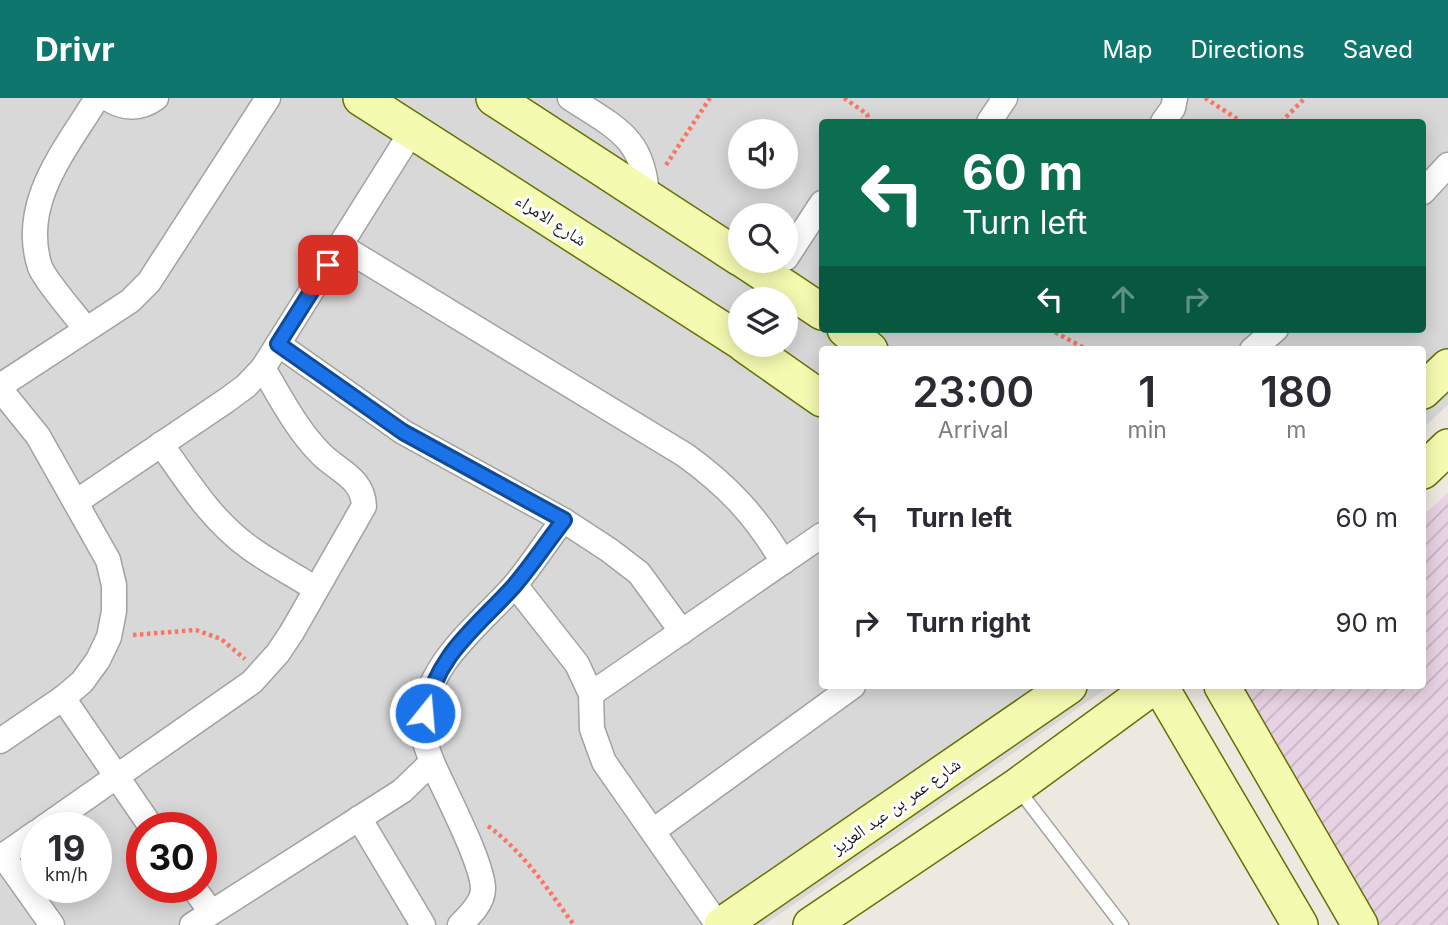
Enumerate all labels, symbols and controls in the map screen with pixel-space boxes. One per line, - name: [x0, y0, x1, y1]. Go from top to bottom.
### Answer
- text: Drivr: [35, 29, 115, 69]
- text: Map: [1103, 35, 1152, 64]
- text: Directions: [1190, 35, 1305, 64]
- text: Saved: [1343, 35, 1413, 64]
- map controls: [728, 119, 798, 357]
- button: sound: [728, 119, 798, 189]
- text: 60 m: [962, 143, 1083, 202]
- icon: left: [847, 147, 938, 238]
- street label: شارع الامراء: [511, 189, 591, 251]
- button: search: [728, 203, 798, 273]
- text: Turn left: [962, 203, 1087, 242]
- pin: [298, 235, 358, 295]
- icon: arrive: [309, 246, 347, 284]
- icon: left: [1031, 280, 1069, 318]
- icon: ahead: [1104, 280, 1142, 318]
- icon: right: [1177, 280, 1215, 318]
- button: layers: [728, 287, 798, 357]
- text: 23:00: [912, 366, 1034, 417]
- text: 1: [1138, 366, 1156, 417]
- text: 180: [1260, 366, 1333, 417]
- text: Arrival: [938, 416, 1009, 444]
- text: min: [1128, 416, 1167, 444]
- text: m: [1286, 416, 1306, 444]
- icon: left: [847, 499, 885, 537]
- text: Turn left: [906, 502, 1012, 533]
- text: 60 m: [1335, 502, 1398, 533]
- icon: right: [847, 604, 885, 642]
- text: Turn right: [906, 607, 1031, 638]
- text: 90 m: [1335, 607, 1398, 638]
- position arrow: [388, 676, 462, 750]
- street label: شارع عمر بن عبد العزيز: [826, 753, 965, 859]
- speed limit sign: 30: [126, 812, 217, 903]
- text: 19: [48, 827, 85, 869]
- text: km/h: [45, 864, 88, 885]

